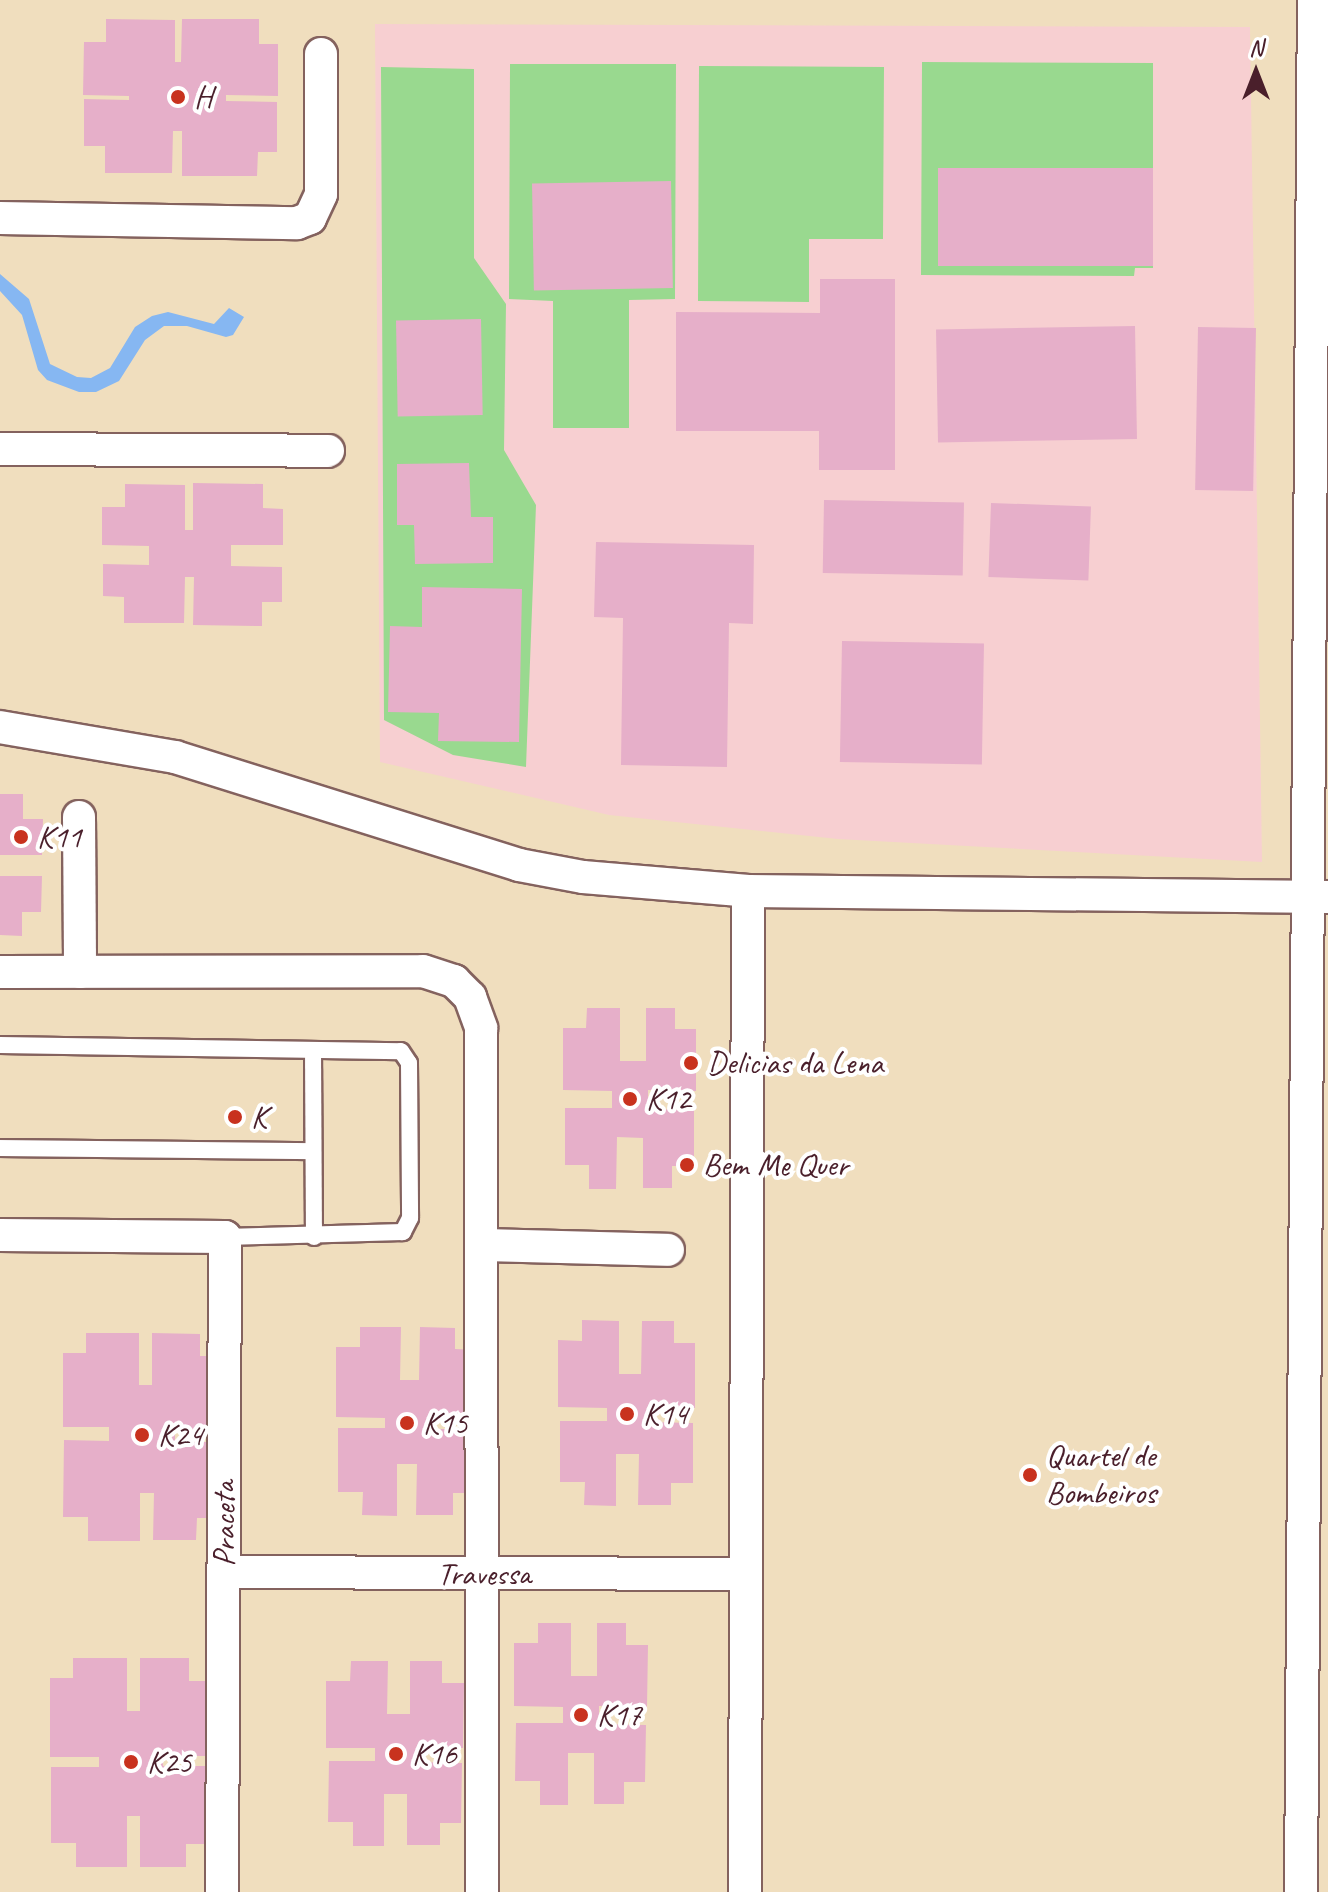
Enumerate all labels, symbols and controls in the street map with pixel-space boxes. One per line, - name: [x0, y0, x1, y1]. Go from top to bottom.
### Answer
- north arrow: [1216, 32, 1296, 112]
- text: N: [1249, 34, 1263, 62]
- place label: H: [194, 78, 212, 116]
- marker: H: [169, 88, 187, 106]
- place label: K11: [37, 818, 82, 856]
- marker: K11: [12, 828, 30, 846]
- place label: Delicias da Lena: [707, 1044, 883, 1082]
- marker: Delicias da Lena: [682, 1054, 700, 1072]
- place label: K12: [646, 1080, 691, 1118]
- marker: K12: [621, 1090, 639, 1108]
- place label: K: [251, 1098, 267, 1136]
- marker: K: [226, 1108, 244, 1126]
- place label: Bem Me Quer: [703, 1146, 847, 1184]
- marker: Bem Me Quer: [678, 1156, 696, 1174]
- place label: K14: [643, 1395, 688, 1433]
- place label: K15: [423, 1404, 468, 1442]
- marker: K14: [618, 1405, 636, 1423]
- marker: K15: [398, 1414, 416, 1432]
- place label: K24: [158, 1416, 203, 1454]
- marker: K24: [133, 1426, 151, 1444]
- place label: Quartel de Bombeiros: [1046, 1438, 1156, 1513]
- marker: Quartel de Bombeiros: [1021, 1466, 1039, 1484]
- street label: Praceta: [205, 1481, 243, 1567]
- street label: Travessa: [437, 1555, 531, 1593]
- place label: K17: [597, 1696, 642, 1734]
- marker: K17: [572, 1706, 590, 1724]
- place label: K16: [412, 1735, 457, 1773]
- place label: K25: [147, 1743, 192, 1781]
- marker: K16: [387, 1745, 405, 1763]
- marker: K25: [122, 1753, 140, 1771]

